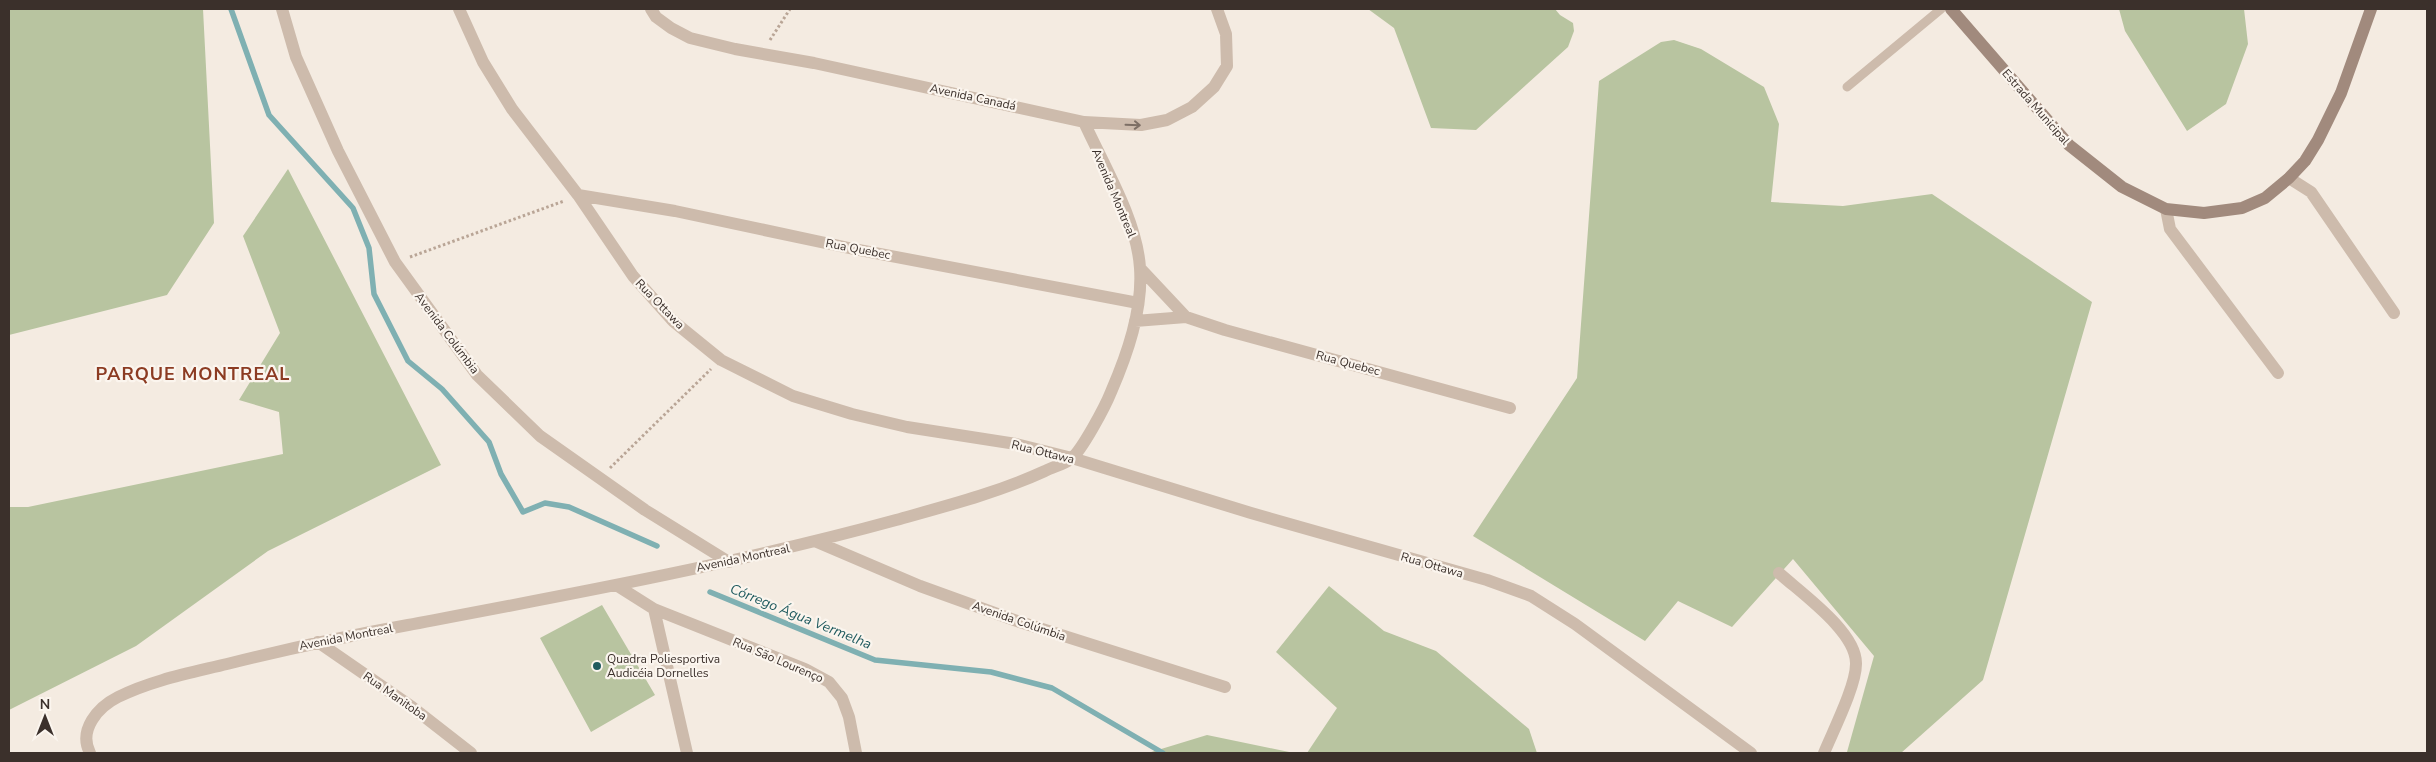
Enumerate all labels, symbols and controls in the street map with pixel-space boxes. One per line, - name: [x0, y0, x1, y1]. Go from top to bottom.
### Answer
- street label: Estrada Municipal: [1999, 66, 2074, 149]
- street label: Avenida Canadá: [928, 80, 1018, 114]
- one-way arrow: [1124, 120, 1140, 129]
- street label: Avenida Montreal: [1088, 146, 1140, 240]
- street label: Rua Quebec: [824, 235, 892, 263]
- street label: Rua Ottawa: [632, 275, 688, 333]
- street label: Avenida Colúmbia: [411, 289, 483, 377]
- street label: Rua Quebec: [1314, 347, 1382, 379]
- district label: PARQUE MONTREAL: [96, 362, 290, 386]
- street label: Rua Ottawa: [1010, 436, 1076, 468]
- street label: Avenida Montreal: [695, 540, 792, 576]
- street label: Rua Ottawa: [1399, 548, 1465, 582]
- water label: Córrego Água Vermelha: [727, 579, 874, 654]
- street label: Avenida Colúmbia: [970, 597, 1068, 645]
- street label: Avenida Montreal: [298, 620, 395, 654]
- street label: Rua São Lourenço: [730, 634, 826, 686]
- place label: Quadra Poliesportiva Audicéia Dornelles: [607, 651, 720, 681]
- marker: Quadra Poliesportiva Audicéia Dornelles: [591, 660, 603, 672]
- street label: Rua Manitoba: [360, 668, 430, 724]
- north arrow: [20, 692, 70, 742]
- text: N: [40, 695, 50, 714]

